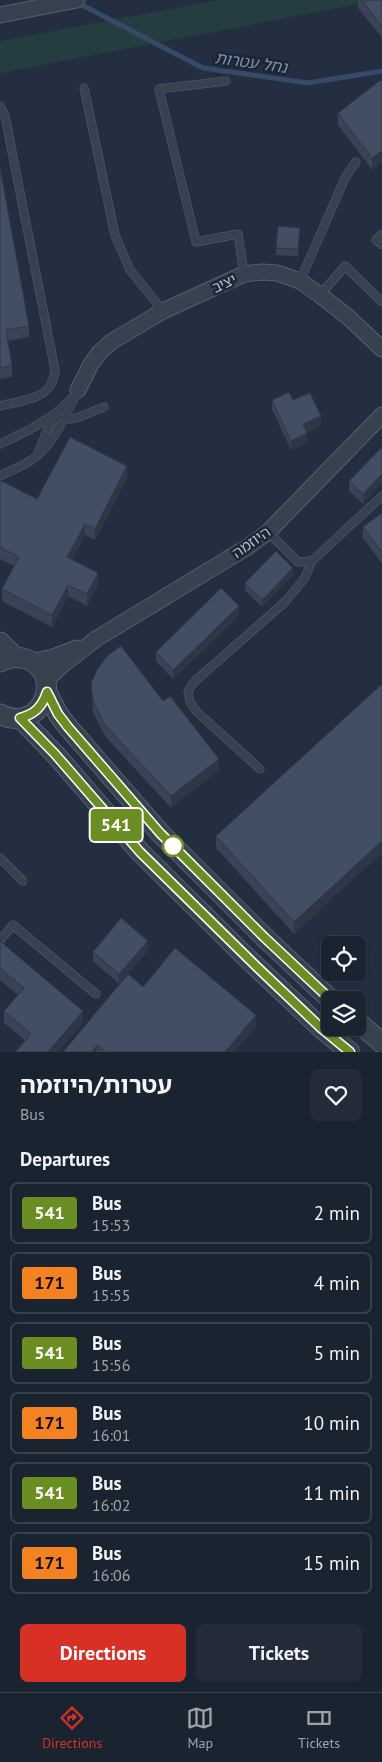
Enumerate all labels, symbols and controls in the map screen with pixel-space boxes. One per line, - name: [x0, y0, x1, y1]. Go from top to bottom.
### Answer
- water label: נחל עטרות: [214, 47, 289, 77]
- street label: יציב: [209, 269, 239, 297]
- street label: היוזמה: [228, 522, 274, 562]
- line badge: 541: [87, 809, 145, 841]
- text: 541: [101, 813, 131, 836]
- unlabelled marker: [162, 835, 184, 857]
- map controls: [321, 936, 366, 1036]
- button: locate: [321, 936, 366, 981]
- button: layers: [321, 991, 366, 1036]
- text: עטרות/היוזמה: [20, 1069, 172, 1100]
- button: heart: [310, 1069, 362, 1121]
- text: Bus: [20, 1104, 45, 1124]
- text: Departures: [20, 1147, 110, 1171]
- text: Bus: [92, 1191, 121, 1215]
- text: 541: [34, 1201, 65, 1224]
- text: 2 min: [314, 1201, 360, 1225]
- text: 15:53: [92, 1215, 130, 1235]
- text: Bus: [92, 1261, 121, 1285]
- text: 171: [34, 1271, 65, 1294]
- text: 4 min: [314, 1271, 360, 1295]
- text: 15:55: [92, 1285, 130, 1305]
- text: Bus: [92, 1331, 121, 1355]
- text: 541: [34, 1341, 65, 1364]
- text: 5 min: [314, 1341, 360, 1365]
- text: 15:56: [92, 1355, 130, 1375]
- text: Bus: [92, 1401, 121, 1425]
- text: 171: [34, 1411, 65, 1434]
- text: 10 min: [303, 1411, 360, 1435]
- text: 16:01: [92, 1425, 130, 1445]
- text: Bus: [92, 1471, 121, 1495]
- text: 541: [34, 1481, 65, 1504]
- text: 11 min: [303, 1481, 360, 1505]
- text: 16:02: [92, 1495, 130, 1515]
- text: Bus: [92, 1541, 121, 1565]
- text: 171: [34, 1551, 65, 1574]
- text: 15 min: [303, 1551, 360, 1575]
- text: 16:06: [92, 1565, 130, 1585]
- button: Directions: [20, 1624, 186, 1682]
- button: Tickets: [196, 1624, 362, 1682]
- tab: Directions: [42, 1704, 102, 1752]
- tab: Map: [186, 1704, 214, 1752]
- tab: Tickets: [298, 1704, 340, 1752]

